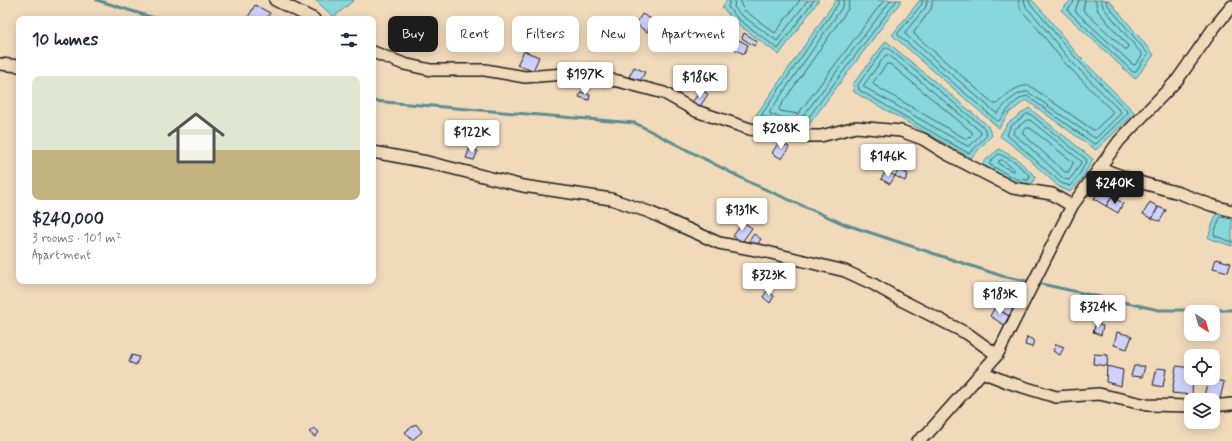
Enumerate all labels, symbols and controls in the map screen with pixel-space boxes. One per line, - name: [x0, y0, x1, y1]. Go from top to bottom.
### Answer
- chip: Buy: [388, 16, 438, 52]
- chip: Rent: [446, 16, 504, 52]
- chip: Filters: [512, 16, 579, 52]
- chip: New: [587, 16, 640, 52]
- chip: Apartment: [648, 16, 739, 52]
- text: 10 homes: [32, 29, 98, 51]
- icon: filters: [338, 29, 360, 51]
- pin: $197K: [557, 62, 613, 96]
- pin: $186K: [672, 65, 728, 99]
- text: $197K: [566, 66, 604, 83]
- text: $186K: [682, 69, 718, 86]
- icon: home: [160, 102, 232, 174]
- pin: $208K: [753, 116, 809, 150]
- pin: $122K: [444, 120, 500, 154]
- text: $208K: [762, 120, 800, 137]
- text: $122K: [453, 124, 491, 141]
- pin: $146K: [860, 144, 916, 178]
- text: $146K: [870, 148, 906, 165]
- pin: $240K: [1087, 171, 1143, 205]
- text: $240K: [1096, 175, 1134, 192]
- pin: $131K: [714, 198, 770, 232]
- text: $131K: [725, 202, 759, 219]
- text: $240,000: [32, 208, 104, 230]
- text: 3 rooms · 101 m²: [32, 230, 121, 247]
- text: Apartment: [32, 247, 91, 264]
- pin: $323K: [741, 263, 797, 297]
- text: $323K: [752, 267, 786, 284]
- pin: $183K: [972, 282, 1028, 316]
- text: $183K: [982, 286, 1018, 303]
- pin: $324K: [1070, 295, 1126, 329]
- text: $324K: [1079, 299, 1117, 316]
- north arrow: [1184, 305, 1220, 341]
- map controls: [1184, 305, 1220, 429]
- button: locate: [1184, 349, 1220, 385]
- button: layers: [1184, 393, 1220, 429]

